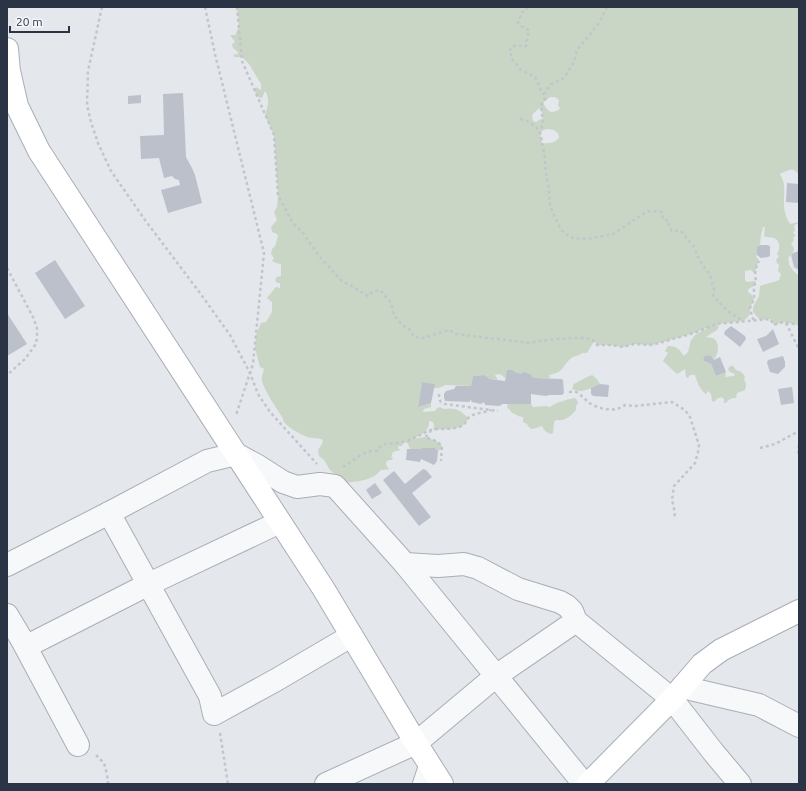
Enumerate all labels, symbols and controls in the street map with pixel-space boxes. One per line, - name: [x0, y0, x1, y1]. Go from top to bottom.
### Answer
- scale bar: [10, 8, 69, 34]
- text: 20 m: [16, 15, 43, 28]

